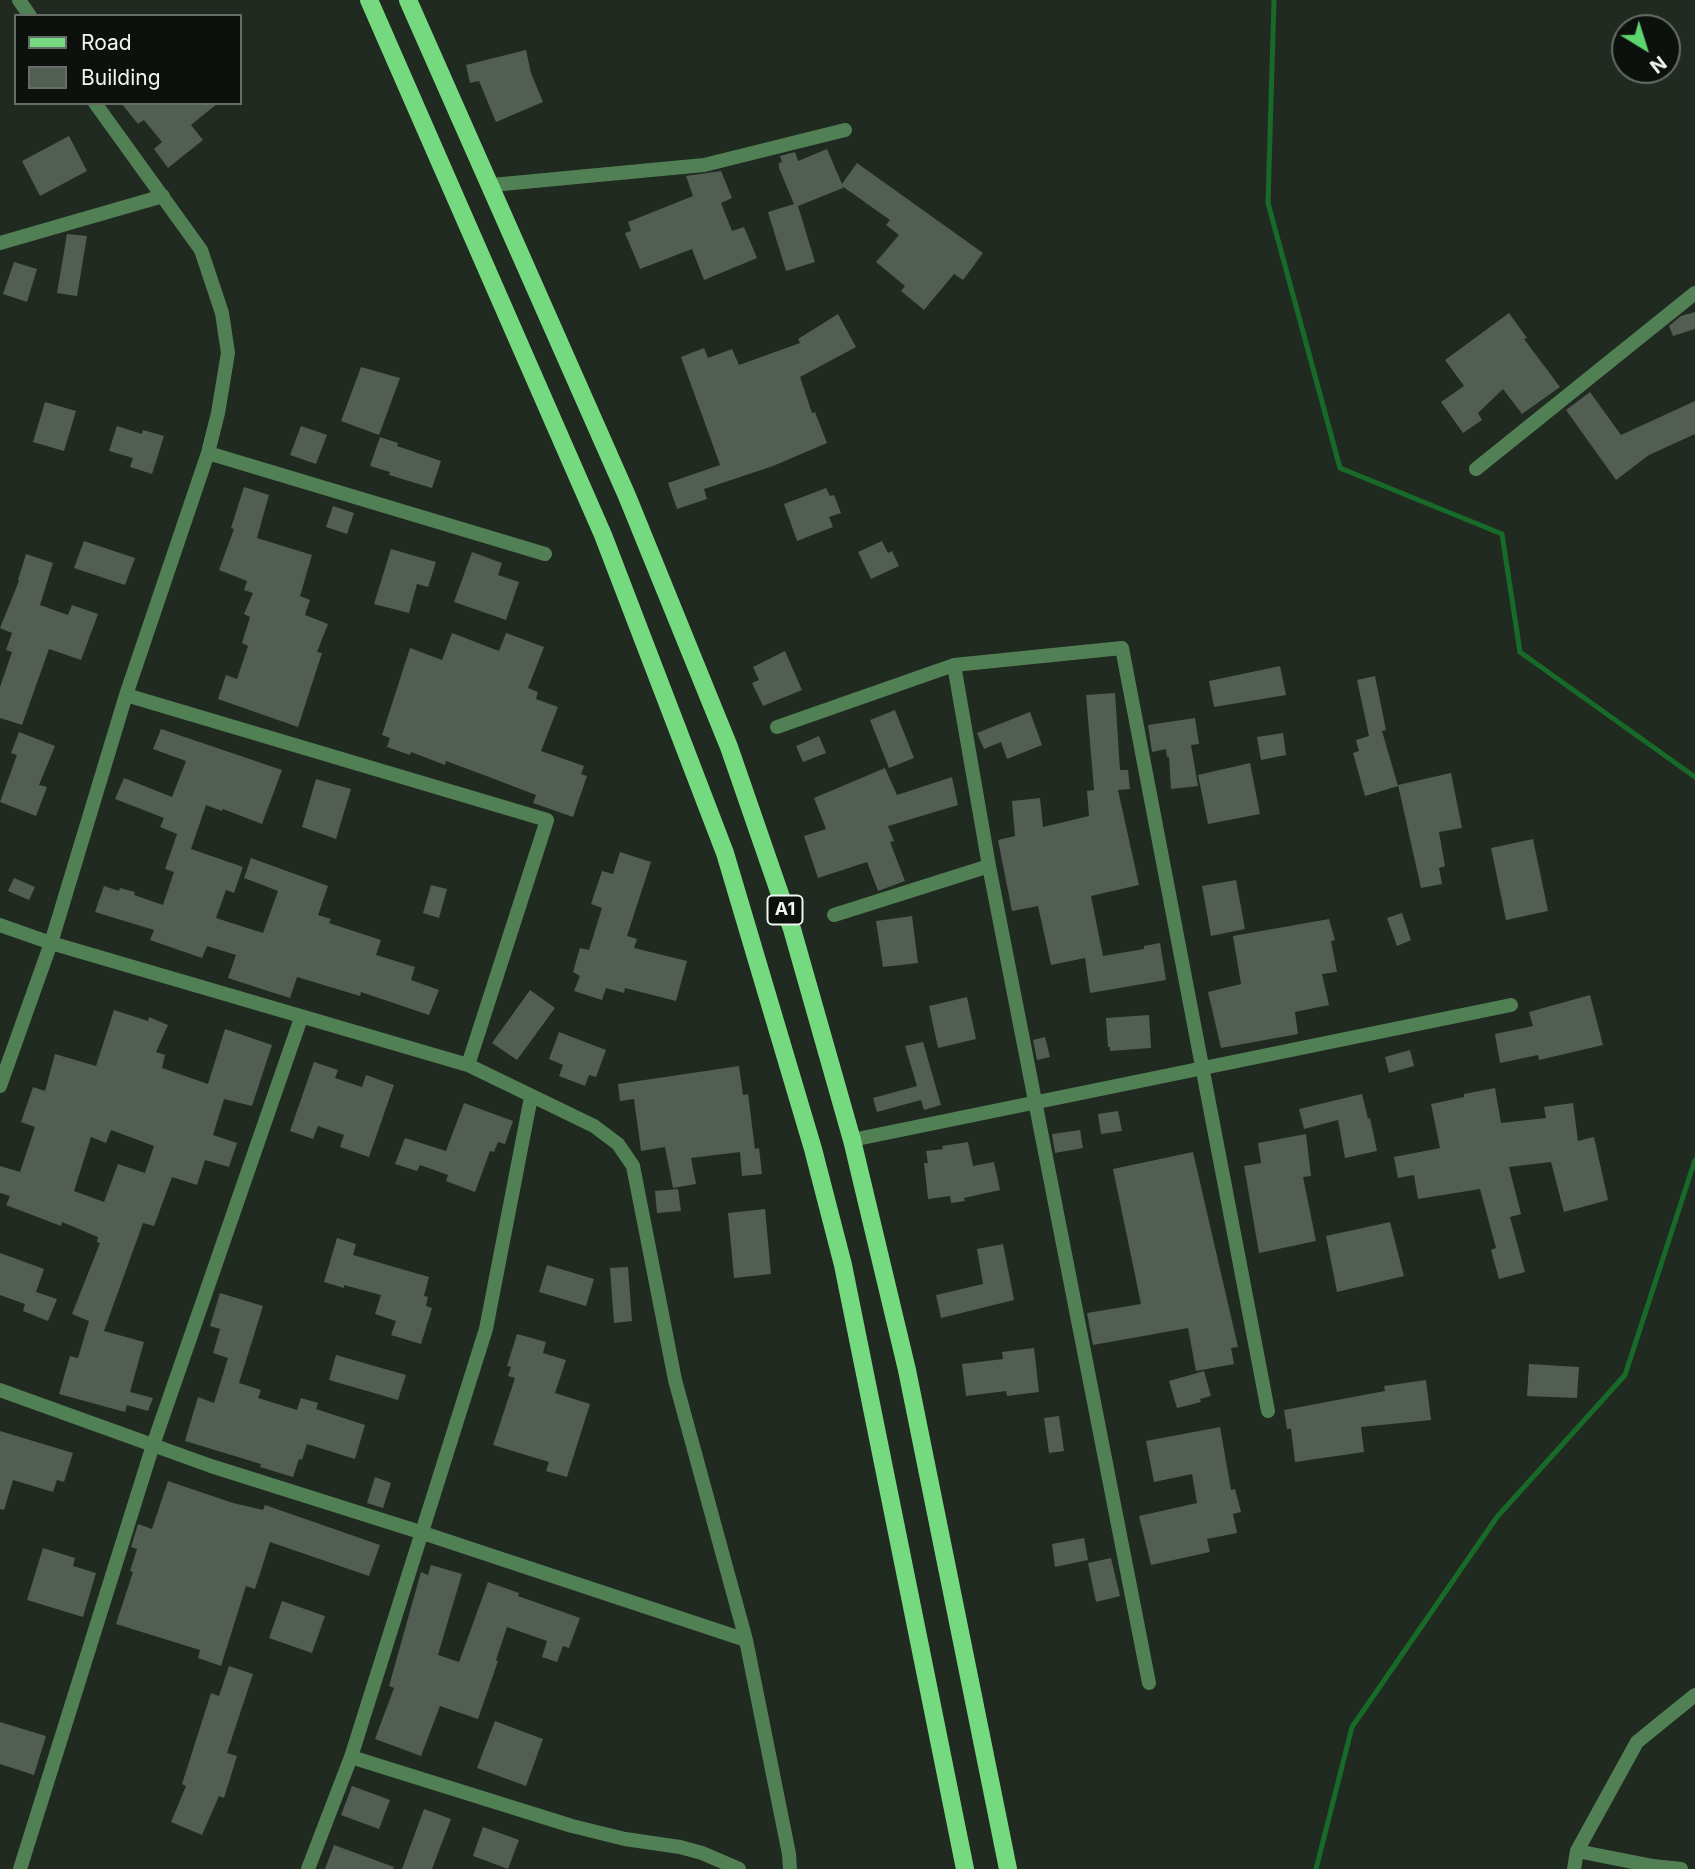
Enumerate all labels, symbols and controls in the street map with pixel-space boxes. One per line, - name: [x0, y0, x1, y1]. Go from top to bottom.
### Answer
- legend: [14, 14, 242, 105]
- north arrow: [1611, 14, 1681, 84]
- text: Road: [81, 30, 132, 55]
- text: N: [1645, 51, 1671, 78]
- text: Building: [81, 65, 161, 90]
- road number: A1: [768, 896, 802, 925]

